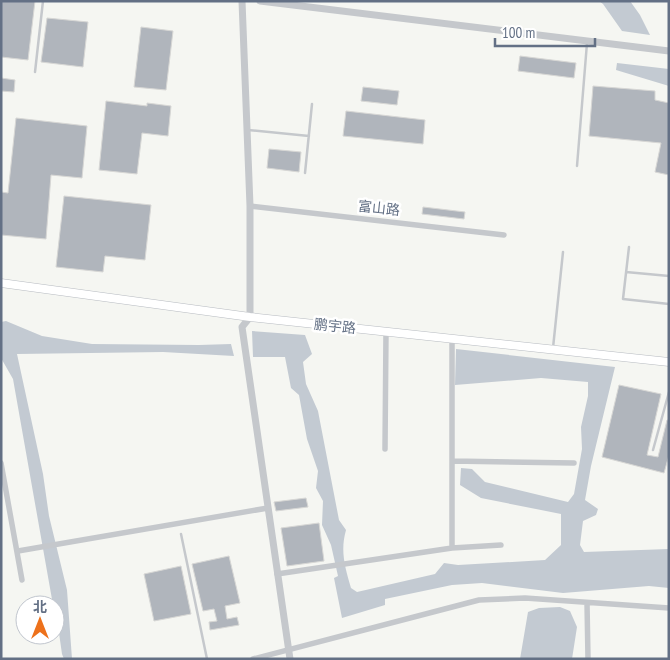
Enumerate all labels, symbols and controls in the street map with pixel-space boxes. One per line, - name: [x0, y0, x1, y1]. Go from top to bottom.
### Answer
- scale bar: [495, 15, 595, 47]
- text: 100 m: [502, 23, 535, 42]
- street label: 富山路: [357, 197, 401, 219]
- street label: 鹏宇路: [313, 315, 357, 337]
- north arrow: [15, 595, 65, 645]
- text: 北: [33, 598, 47, 616]

